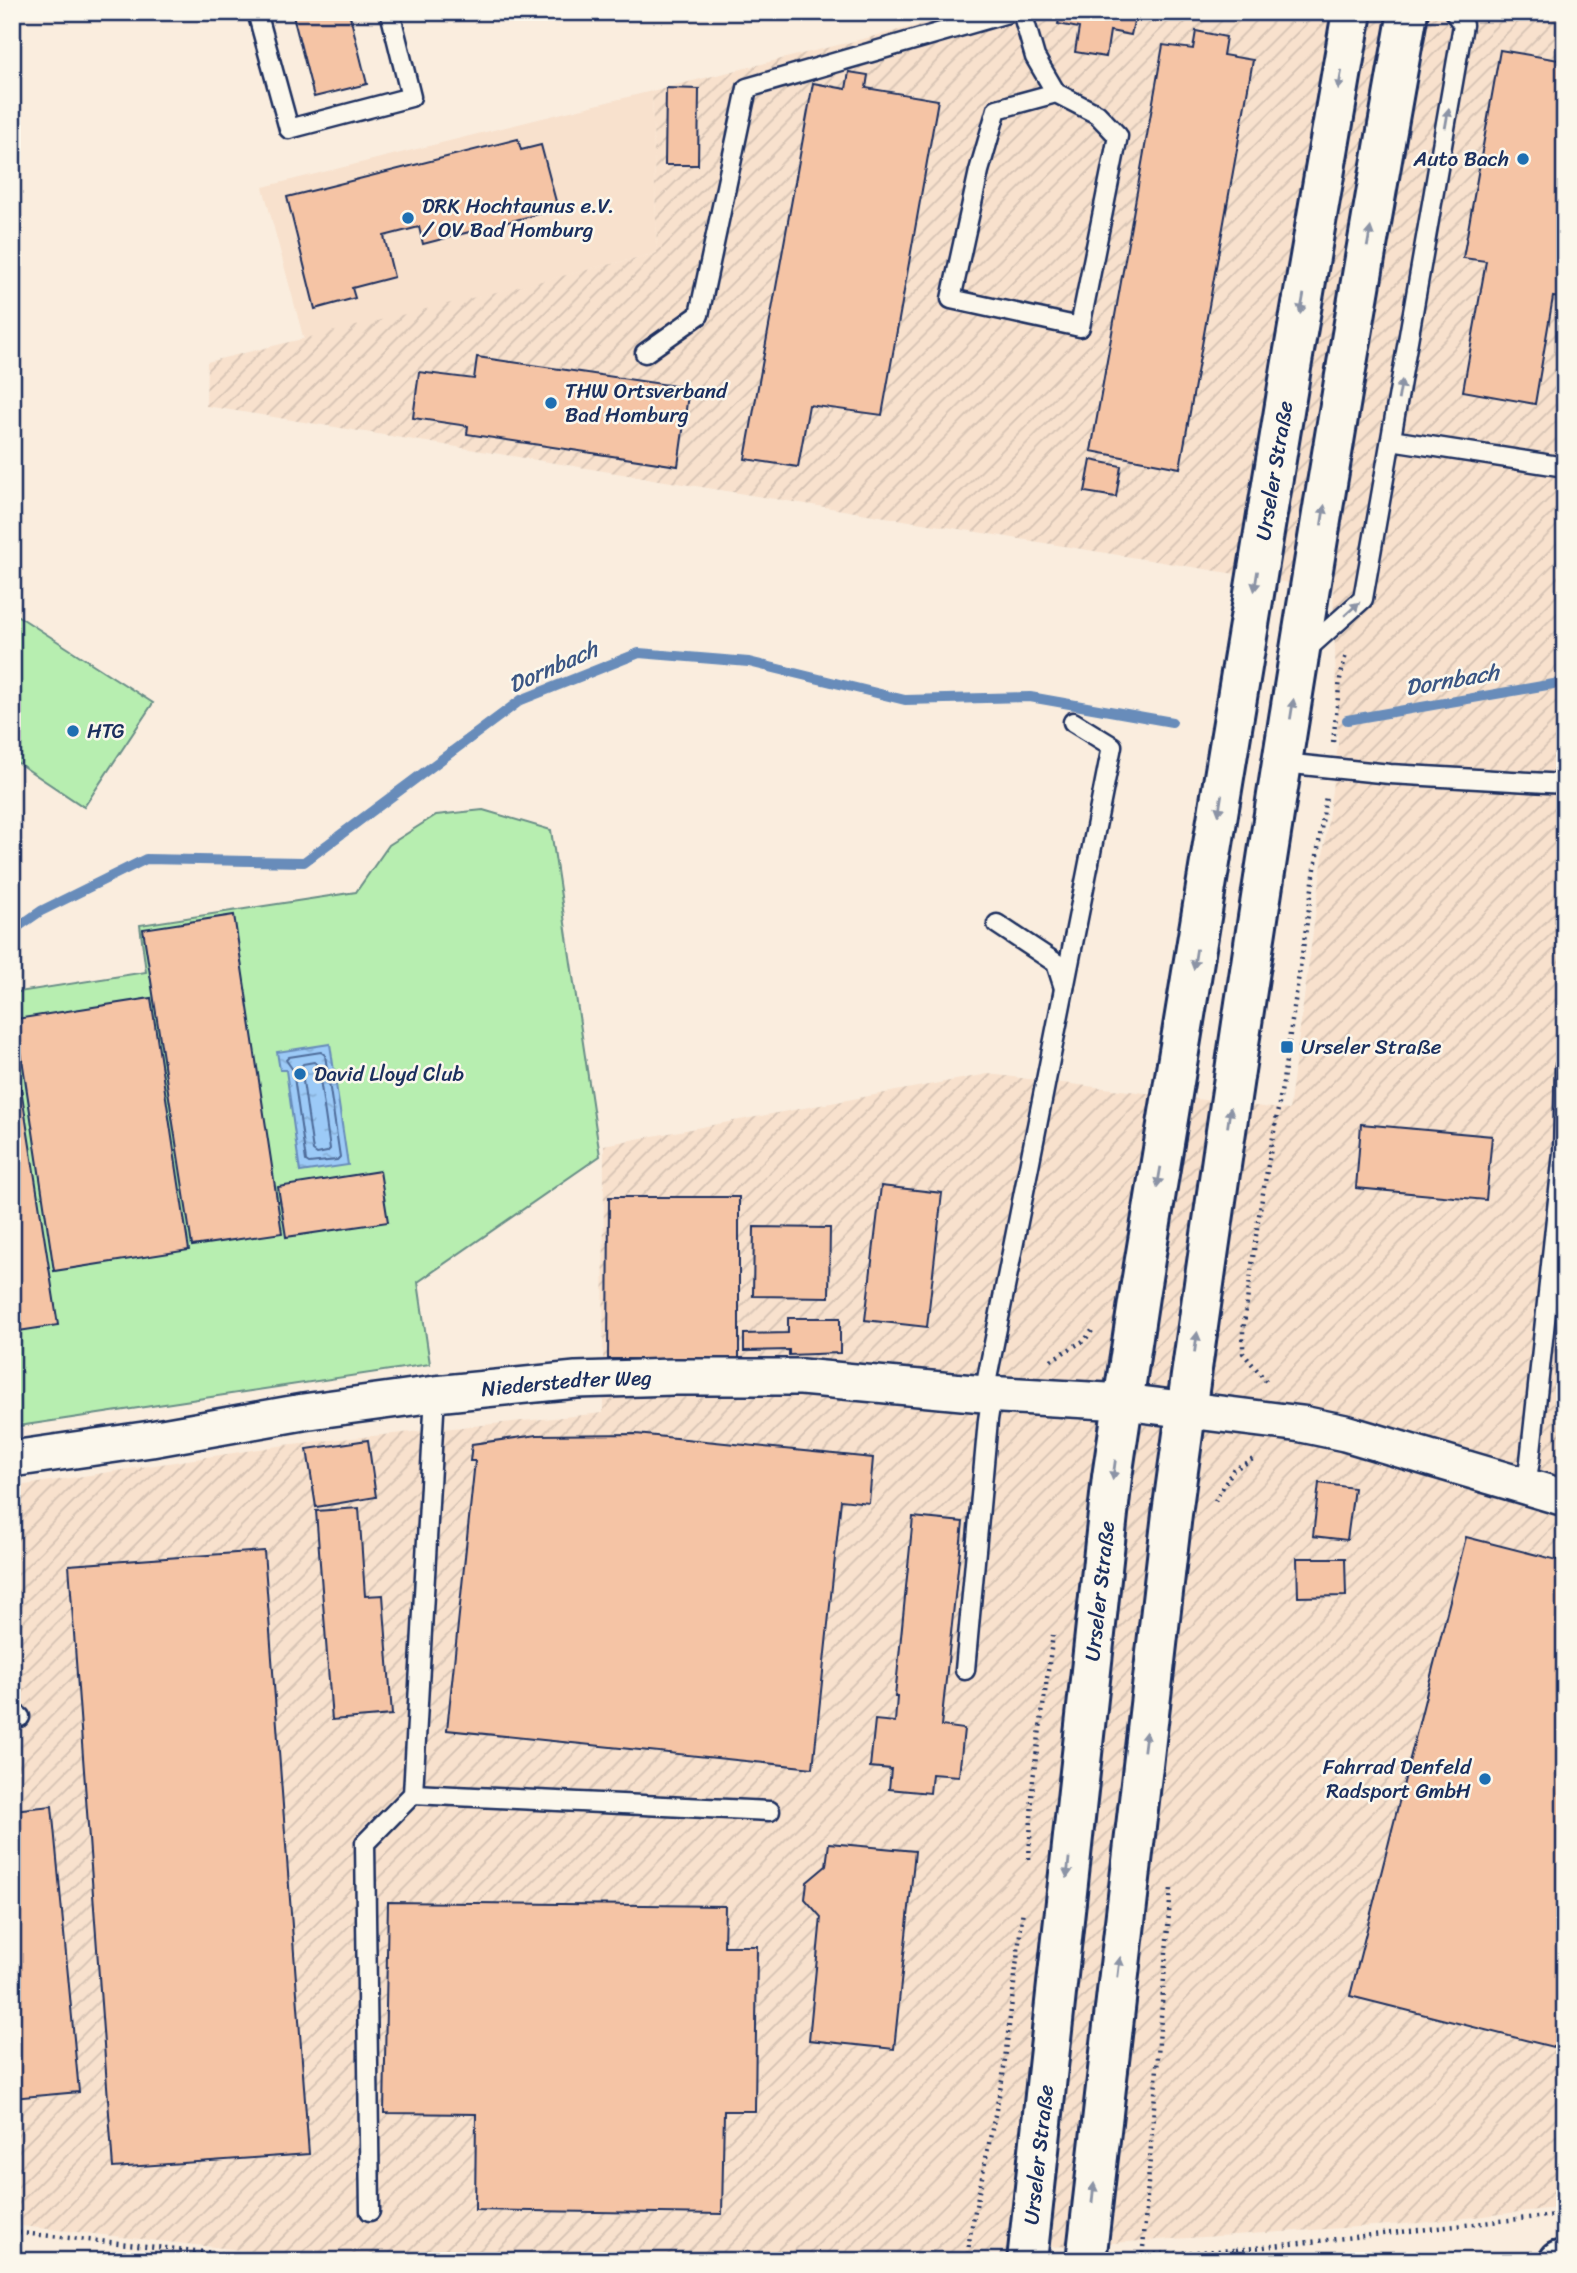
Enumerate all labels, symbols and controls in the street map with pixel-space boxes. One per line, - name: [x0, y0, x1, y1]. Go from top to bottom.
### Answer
- one-way arrow: [1334, 69, 1345, 91]
- one-way arrow: [1442, 107, 1453, 129]
- place label: Auto Bach: [1412, 140, 1509, 178]
- marker: Auto Bach: [1515, 151, 1531, 167]
- place label: DRK Hochtaunus e.V. / OV Bad Homburg: [422, 187, 614, 249]
- marker: DRK Hochtaunus e.V. / OV Bad Homburg: [400, 210, 416, 226]
- one-way arrow: [1364, 225, 1375, 247]
- one-way arrow: [1296, 293, 1307, 315]
- place label: THW Ortsverband Bad Homburg: [565, 372, 729, 434]
- one-way arrow: [1395, 379, 1406, 401]
- marker: THW Ortsverband Bad Homburg: [543, 395, 559, 411]
- street label: Urseler Straße: [1244, 398, 1304, 543]
- one-way arrow: [1318, 503, 1329, 525]
- one-way arrow: [1250, 570, 1261, 592]
- one-way arrow: [1343, 601, 1361, 617]
- water label: Dornbach: [501, 628, 606, 705]
- water label: Dornbach: [1402, 651, 1504, 708]
- one-way arrow: [1287, 698, 1298, 720]
- place label: HTG: [87, 712, 125, 750]
- marker: HTG: [65, 723, 81, 739]
- one-way arrow: [1214, 794, 1225, 816]
- one-way arrow: [1189, 948, 1200, 970]
- place label: Urseler Straße: [1301, 1028, 1442, 1066]
- marker: Urseler Straße: [1279, 1039, 1295, 1055]
- place label: David Lloyd Club: [314, 1055, 464, 1093]
- marker: David Lloyd Club: [292, 1066, 308, 1082]
- one-way arrow: [1223, 1106, 1234, 1128]
- one-way arrow: [1153, 1166, 1164, 1188]
- one-way arrow: [1191, 1331, 1202, 1353]
- street label: Niederstedter Weg: [479, 1359, 653, 1408]
- one-way arrow: [1108, 1459, 1119, 1481]
- street label: Urseler Straße: [1073, 1519, 1126, 1663]
- one-way arrow: [1140, 1730, 1151, 1752]
- place label: Fahrrad Denfeld Radsport GmbH: [1323, 1748, 1473, 1810]
- marker: Fahrrad Denfeld Radsport GmbH: [1477, 1771, 1493, 1787]
- one-way arrow: [1063, 1858, 1074, 1880]
- one-way arrow: [1114, 1956, 1125, 1978]
- street label: Urseler Straße: [1012, 2082, 1065, 2227]
- one-way arrow: [1088, 2182, 1099, 2204]

